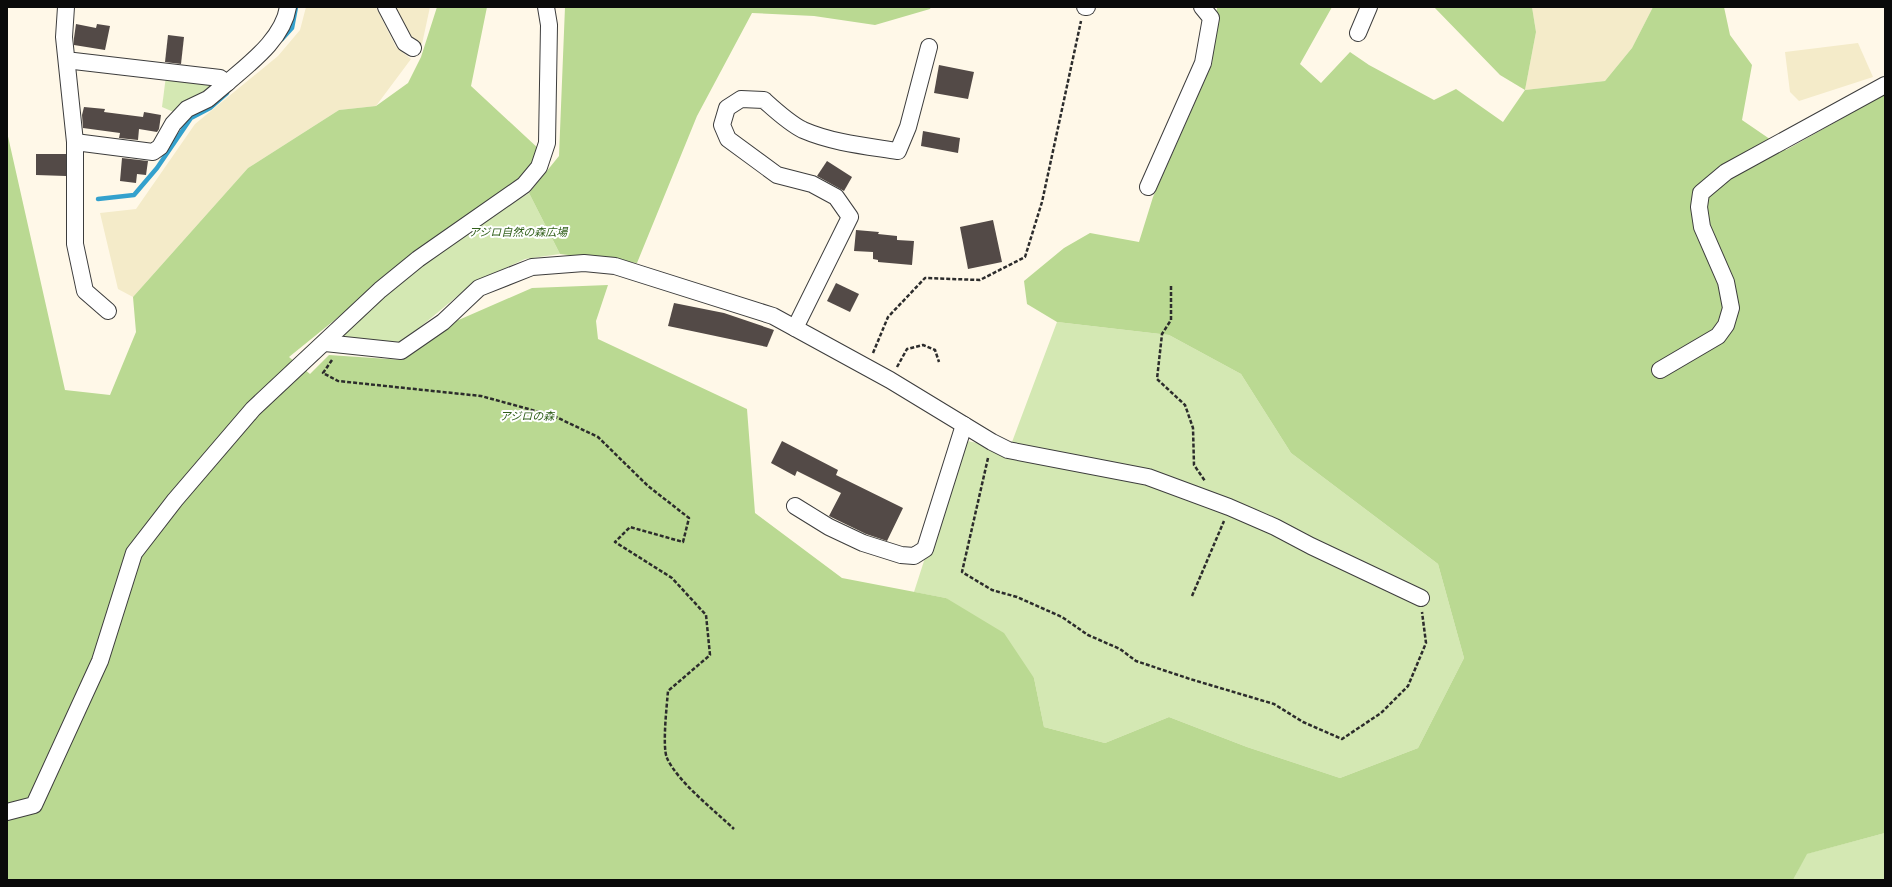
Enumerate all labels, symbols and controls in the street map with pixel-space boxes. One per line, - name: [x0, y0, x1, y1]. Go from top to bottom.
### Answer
- park label: アジロ自然の森広場: [469, 224, 569, 239]
- park label: アジロの森: [500, 408, 555, 423]

